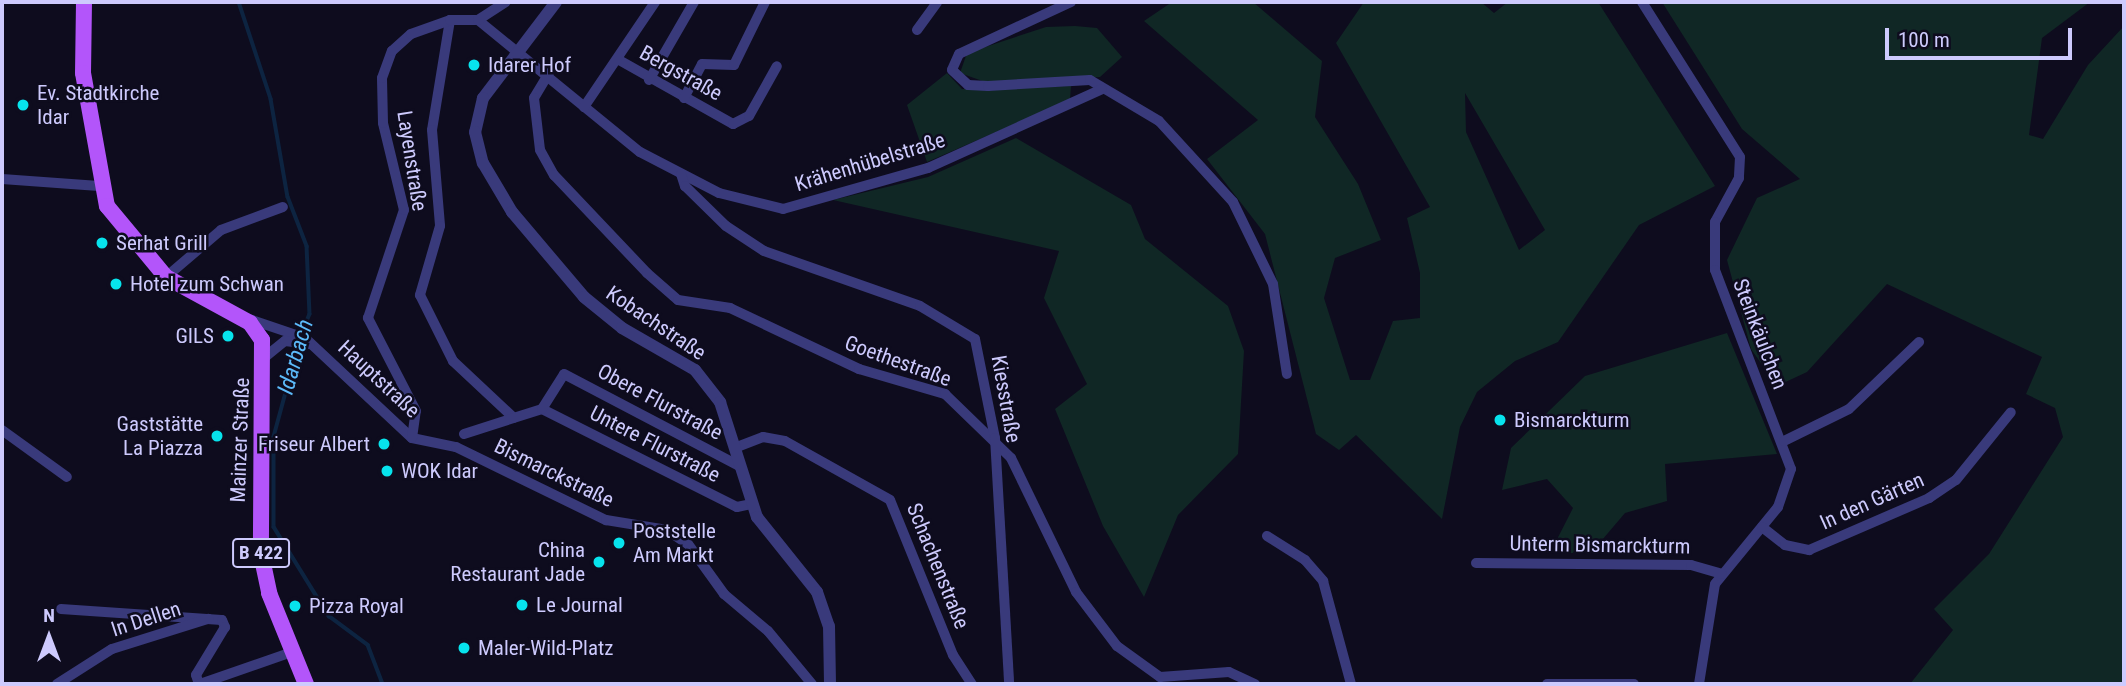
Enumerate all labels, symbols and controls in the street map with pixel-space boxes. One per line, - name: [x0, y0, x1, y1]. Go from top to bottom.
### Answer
- scale bar: [1888, 14, 2075, 58]
- text: 100 m: [1898, 28, 1950, 52]
- street label: Bergstraße: [635, 40, 727, 106]
- place label: Idarer Hof: [488, 52, 571, 78]
- marker: Idarer Hof: [466, 57, 482, 73]
- place label: Ev. Stadtkirche Idar: [37, 80, 159, 130]
- marker: Ev. Stadtkirche Idar: [15, 97, 31, 113]
- street label: Layenstraße: [392, 109, 432, 213]
- street label: Krähenhübelstraße: [792, 127, 948, 197]
- place label: Serhat Grill: [116, 230, 208, 256]
- marker: Serhat Grill: [94, 235, 110, 251]
- place label: Hotel zum Schwan: [130, 271, 284, 297]
- street label: Steinkäulchen: [1727, 275, 1793, 393]
- marker: Hotel zum Schwan: [108, 276, 124, 292]
- street label: Kobachstraße: [601, 281, 711, 365]
- water label: Idarbach: [272, 316, 320, 398]
- place label: GILS: [175, 323, 214, 349]
- marker: GILS: [220, 328, 236, 344]
- street label: Goethestraße: [841, 330, 955, 392]
- street label: Hauptstraße: [333, 335, 425, 423]
- street label: Kiesstraße: [986, 353, 1026, 445]
- street label: Obere Flurstraße: [593, 359, 727, 445]
- street label: Mainzer Straße: [225, 377, 255, 503]
- street label: Untere Flurstraße: [586, 400, 724, 488]
- place label: Bismarckturm: [1514, 407, 1630, 433]
- place label: Gaststätte La Piazza: [117, 411, 203, 461]
- marker: Bismarckturm: [1492, 412, 1508, 428]
- marker: Gaststätte La Piazza: [209, 428, 225, 444]
- place label: Friseur Albert: [258, 431, 370, 457]
- street label: Bismarckstraße: [490, 433, 618, 513]
- marker: Friseur Albert: [376, 436, 392, 452]
- place label: WOK Idar: [401, 458, 478, 484]
- marker: WOK Idar: [379, 463, 395, 479]
- street label: In den Gärten: [1816, 467, 1928, 535]
- street label: Schachenstraße: [901, 499, 975, 633]
- place label: Poststelle Am Markt: [633, 518, 716, 568]
- street label: Unterm Bismarckturm: [1509, 531, 1691, 559]
- marker: Poststelle Am Markt: [611, 535, 627, 551]
- place label: China Restaurant Jade: [450, 537, 585, 587]
- road number: B 422: [231, 538, 291, 568]
- marker: China Restaurant Jade: [591, 554, 607, 570]
- place label: Le Journal: [536, 592, 623, 618]
- place label: Pizza Royal: [309, 593, 404, 619]
- street label: In Dellen: [108, 596, 184, 642]
- marker: Le Journal: [514, 597, 530, 613]
- marker: Pizza Royal: [287, 598, 303, 614]
- north arrow: [14, 602, 84, 672]
- text: N: [43, 604, 55, 627]
- place label: Maler-Wild-Platz: [478, 635, 613, 661]
- marker: Maler-Wild-Platz: [456, 640, 472, 656]

